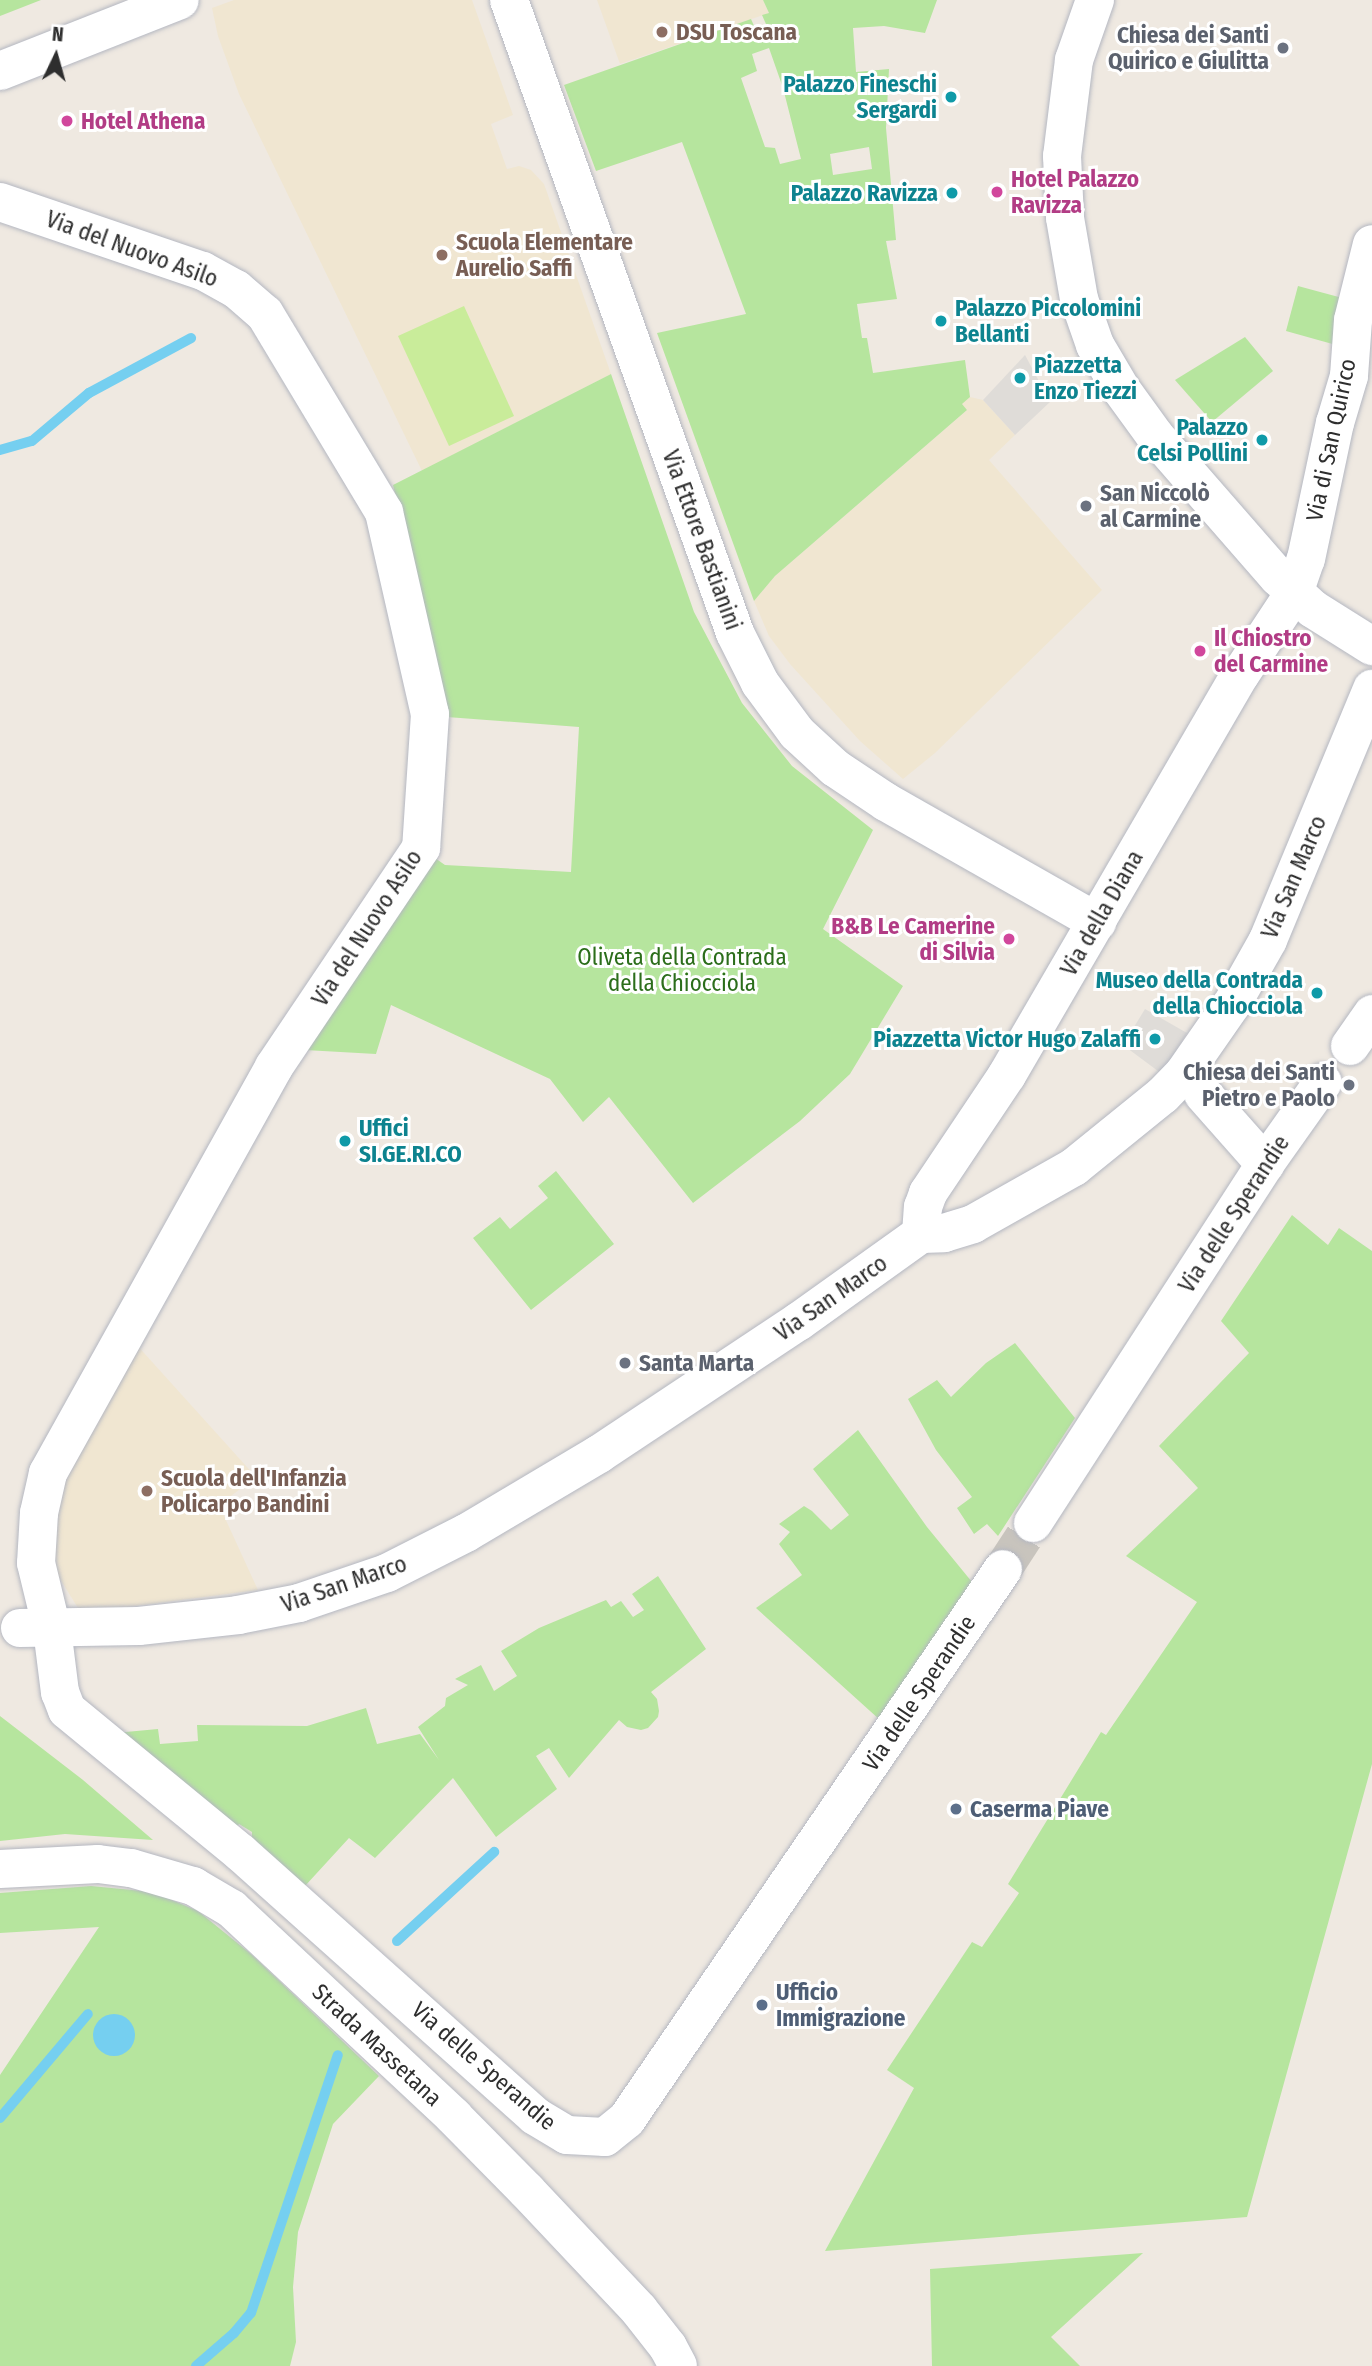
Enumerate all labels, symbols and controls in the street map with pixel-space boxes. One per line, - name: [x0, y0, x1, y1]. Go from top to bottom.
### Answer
- place label: DSU Toscana: [676, 18, 797, 46]
- north arrow: [21, 21, 91, 91]
- place label: Chiesa dei Santi Quirico e Giulitta: [1108, 21, 1269, 75]
- text: N: [51, 23, 65, 47]
- marker: DSU Toscana: [654, 24, 670, 40]
- marker: Chiesa dei Santi Quirico e Giulitta: [1275, 40, 1291, 56]
- place label: Palazzo Fineschi Sergardi: [783, 70, 937, 124]
- marker: Palazzo Fineschi Sergardi: [943, 89, 959, 105]
- place label: Hotel Athena: [81, 107, 205, 135]
- marker: Hotel Athena: [59, 113, 75, 129]
- place label: Hotel Palazzo Ravizza: [1011, 165, 1139, 219]
- place label: Palazzo Ravizza: [791, 179, 938, 207]
- marker: Hotel Palazzo Ravizza: [989, 184, 1005, 200]
- marker: Palazzo Ravizza: [944, 185, 960, 201]
- street label: Via del Nuovo Asilo: [42, 205, 222, 293]
- place label: Scuola Elementare Aurelio Saffi: [456, 228, 633, 282]
- marker: Scuola Elementare Aurelio Saffi: [434, 247, 450, 263]
- place label: Palazzo Piccolomini Bellanti: [955, 294, 1141, 348]
- marker: Palazzo Piccolomini Bellanti: [933, 313, 949, 329]
- place label: Piazzetta Enzo Tiezzi: [1034, 351, 1137, 405]
- street label: Via di San Quirico: [1300, 356, 1362, 524]
- marker: Piazzetta Enzo Tiezzi: [1012, 370, 1028, 386]
- place label: Palazzo Celsi Pollini: [1137, 413, 1248, 467]
- marker: Palazzo Celsi Pollini: [1254, 432, 1270, 448]
- street label: Via Ettore Bastianini: [657, 446, 747, 634]
- place label: San Niccolò al Carmine: [1100, 479, 1210, 533]
- marker: San Niccolò al Carmine: [1078, 498, 1094, 514]
- place label: Il Chiostro del Carmine: [1214, 624, 1328, 678]
- marker: Il Chiostro del Carmine: [1192, 643, 1208, 659]
- street label: Via San Marco: [1256, 811, 1332, 943]
- street label: Via del Nuovo Asilo: [306, 845, 428, 1011]
- street label: Via della Diana: [1055, 845, 1149, 981]
- place label: B&B Le Camerine di Silvia: [831, 912, 995, 966]
- marker: B&B Le Camerine di Silvia: [1001, 931, 1017, 947]
- park label: Oliveta della Contrada della Chiocciola: [577, 943, 787, 997]
- place label: Museo della Contrada della Chiocciola: [1096, 966, 1303, 1020]
- marker: Museo della Contrada della Chiocciola: [1309, 985, 1325, 1001]
- place label: Piazzetta Victor Hugo Zalaffi: [873, 1025, 1141, 1053]
- marker: Piazzetta Victor Hugo Zalaffi: [1147, 1031, 1163, 1047]
- place label: Chiesa dei Santi Pietro e Paolo: [1183, 1058, 1335, 1112]
- marker: Chiesa dei Santi Pietro e Paolo: [1341, 1077, 1357, 1093]
- place label: Uffici SI.GE.RI.CO: [359, 1114, 462, 1168]
- street label: Via delle Sperandie: [1173, 1130, 1295, 1298]
- marker: Uffici SI.GE.RI.CO: [337, 1133, 353, 1149]
- street label: Via San Marco: [769, 1249, 893, 1347]
- place label: Santa Marta: [639, 1349, 754, 1377]
- marker: Santa Marta: [617, 1355, 633, 1371]
- place label: Scuola dell'Infanzia Policarpo Bandini: [161, 1464, 347, 1518]
- marker: Scuola dell'Infanzia Policarpo Bandini: [139, 1483, 155, 1499]
- street label: Via San Marco: [278, 1550, 410, 1618]
- street label: Via delle Sperandie: [857, 1610, 981, 1776]
- place label: Caserma Piave: [970, 1795, 1109, 1823]
- marker: Caserma Piave: [948, 1801, 964, 1817]
- street label: Strada Massetana: [307, 1978, 447, 2112]
- place label: Ufficio Immigrazione: [776, 1978, 905, 2032]
- street label: Via delle Sperandie: [406, 1996, 562, 2136]
- marker: Ufficio Immigrazione: [754, 1997, 770, 2013]

